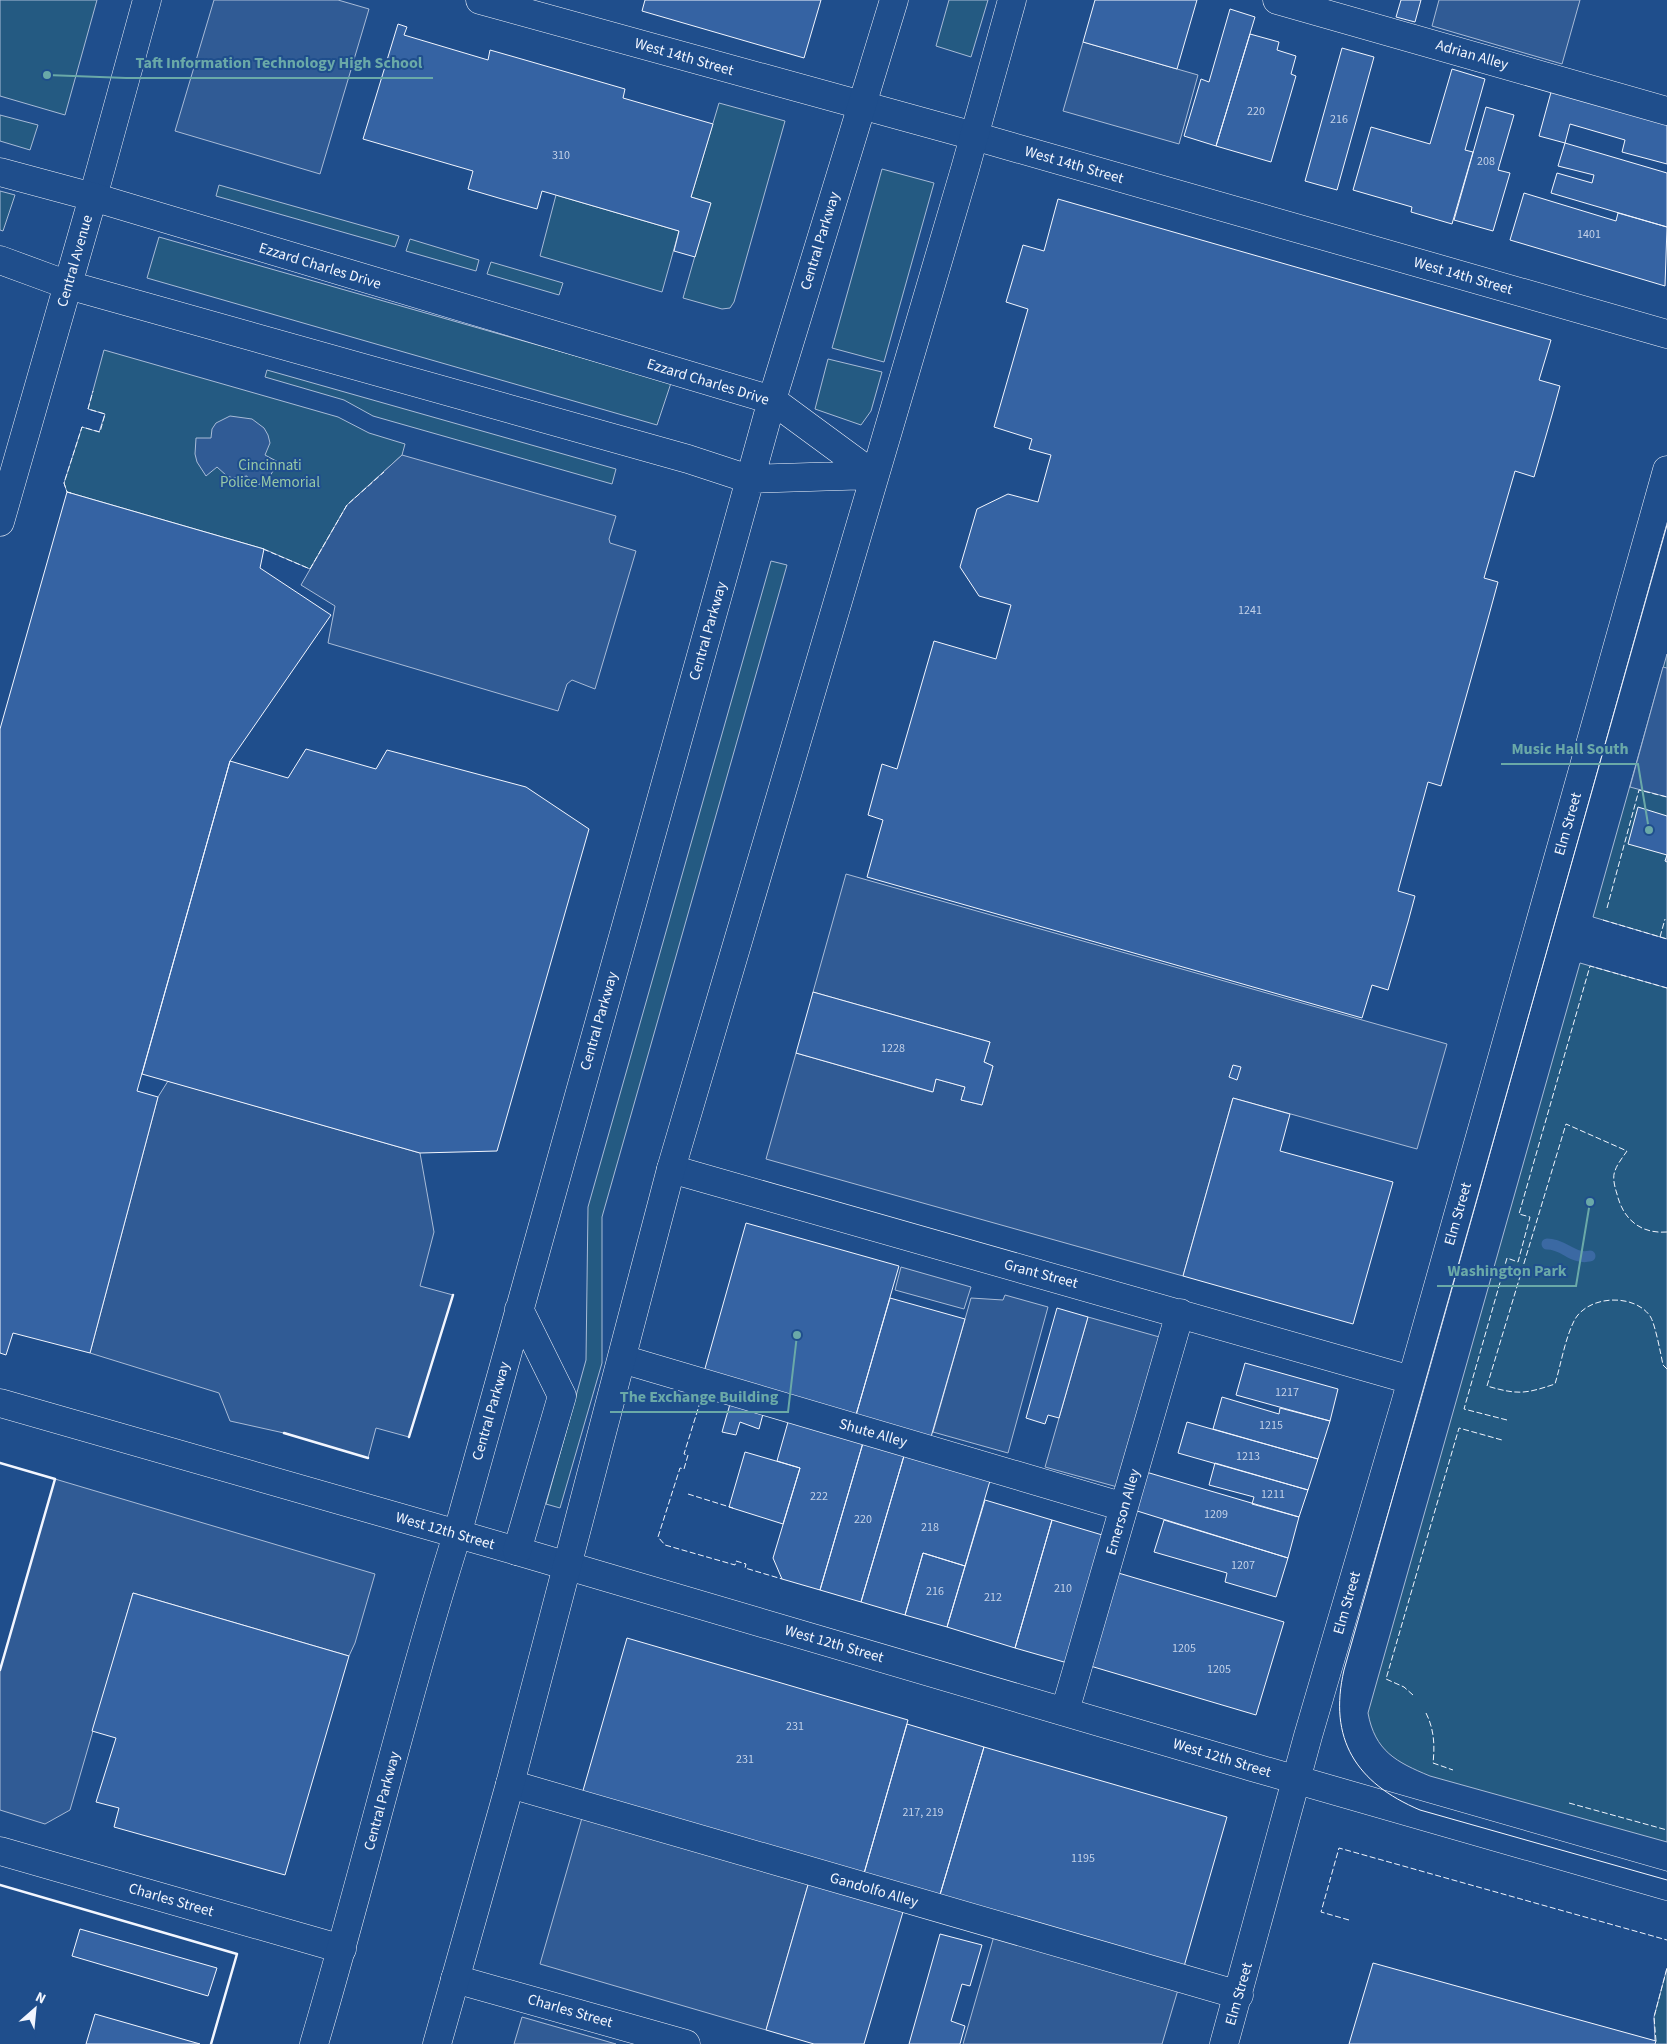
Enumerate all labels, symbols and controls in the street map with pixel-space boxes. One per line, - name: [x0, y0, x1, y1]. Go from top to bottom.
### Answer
- street label: West 14th Street: [632, 33, 736, 81]
- street label: Adrian Alley: [1433, 35, 1511, 75]
- callout: Taft Information Technology High School: [126, 47, 433, 78]
- text: Taft Information Technology High School: [136, 52, 423, 74]
- house number: 220: [1247, 103, 1265, 120]
- house number: 216: [1330, 111, 1348, 128]
- street label: West 14th Street: [1022, 141, 1126, 189]
- house number: 310: [552, 147, 570, 164]
- house number: 208: [1477, 153, 1495, 170]
- street label: Central Parkway: [795, 189, 845, 293]
- street label: Central Avenue: [52, 213, 98, 309]
- house number: 1401: [1577, 226, 1601, 243]
- street label: Ezzard Charles Drive: [256, 237, 384, 295]
- street label: West 14th Street: [1411, 252, 1515, 300]
- street label: Ezzard Charles Drive: [644, 353, 772, 411]
- park label: Cincinnati Police Memorial: [220, 455, 320, 493]
- street label: Central Parkway: [684, 579, 732, 683]
- house number: 1241: [1238, 602, 1262, 619]
- callout: Music Hall South: [1501, 733, 1638, 764]
- text: Music Hall South: [1511, 738, 1629, 760]
- street label: Elm Street: [1549, 790, 1587, 858]
- street label: Central Parkway: [575, 969, 623, 1073]
- house number: 1228: [881, 1040, 905, 1057]
- street label: Elm Street: [1439, 1180, 1477, 1248]
- street label: Grant Street: [1002, 1254, 1080, 1294]
- callout: Washington Park: [1437, 1255, 1576, 1286]
- text: Washington Park: [1447, 1260, 1567, 1282]
- street label: Central Parkway: [467, 1359, 515, 1463]
- callout: The Exchange Building: [610, 1381, 788, 1412]
- house number: 1217: [1275, 1384, 1299, 1401]
- text: The Exchange Building: [620, 1386, 779, 1408]
- street label: Shute Alley: [836, 1413, 910, 1453]
- house number: 1215: [1259, 1417, 1283, 1434]
- house number: 1213: [1236, 1448, 1260, 1465]
- street label: Emerson Alley: [1101, 1466, 1145, 1558]
- house number: 1211: [1261, 1486, 1285, 1503]
- house number: 222: [810, 1488, 828, 1505]
- house number: 1209: [1204, 1506, 1228, 1523]
- street label: West 12th Street: [393, 1507, 497, 1555]
- house number: 220: [854, 1511, 872, 1528]
- house number: 218: [921, 1519, 939, 1536]
- house number: 1207: [1231, 1557, 1255, 1574]
- street label: Elm Street: [1328, 1569, 1366, 1637]
- house number: 210: [1054, 1580, 1072, 1597]
- house number: 216: [926, 1583, 944, 1600]
- house number: 212: [984, 1589, 1002, 1606]
- street label: West 12th Street: [782, 1620, 886, 1668]
- house number: 1205: [1172, 1640, 1196, 1657]
- house number: 1205: [1207, 1661, 1231, 1678]
- house number: 231: [786, 1718, 804, 1735]
- street label: West 12th Street: [1170, 1733, 1274, 1783]
- street label: Central Parkway: [359, 1749, 405, 1853]
- house number: 231: [736, 1751, 754, 1768]
- house number: 217, 219: [902, 1804, 944, 1821]
- house number: 1195: [1071, 1850, 1095, 1867]
- street label: Gandolfo Alley: [827, 1867, 921, 1913]
- street label: Charles Street: [126, 1878, 216, 1922]
- street label: Elm Street: [1220, 1960, 1258, 2028]
- north arrow: [10, 1984, 60, 2034]
- text: N: [32, 1987, 49, 2009]
- street label: Charles Street: [525, 1989, 615, 2033]

